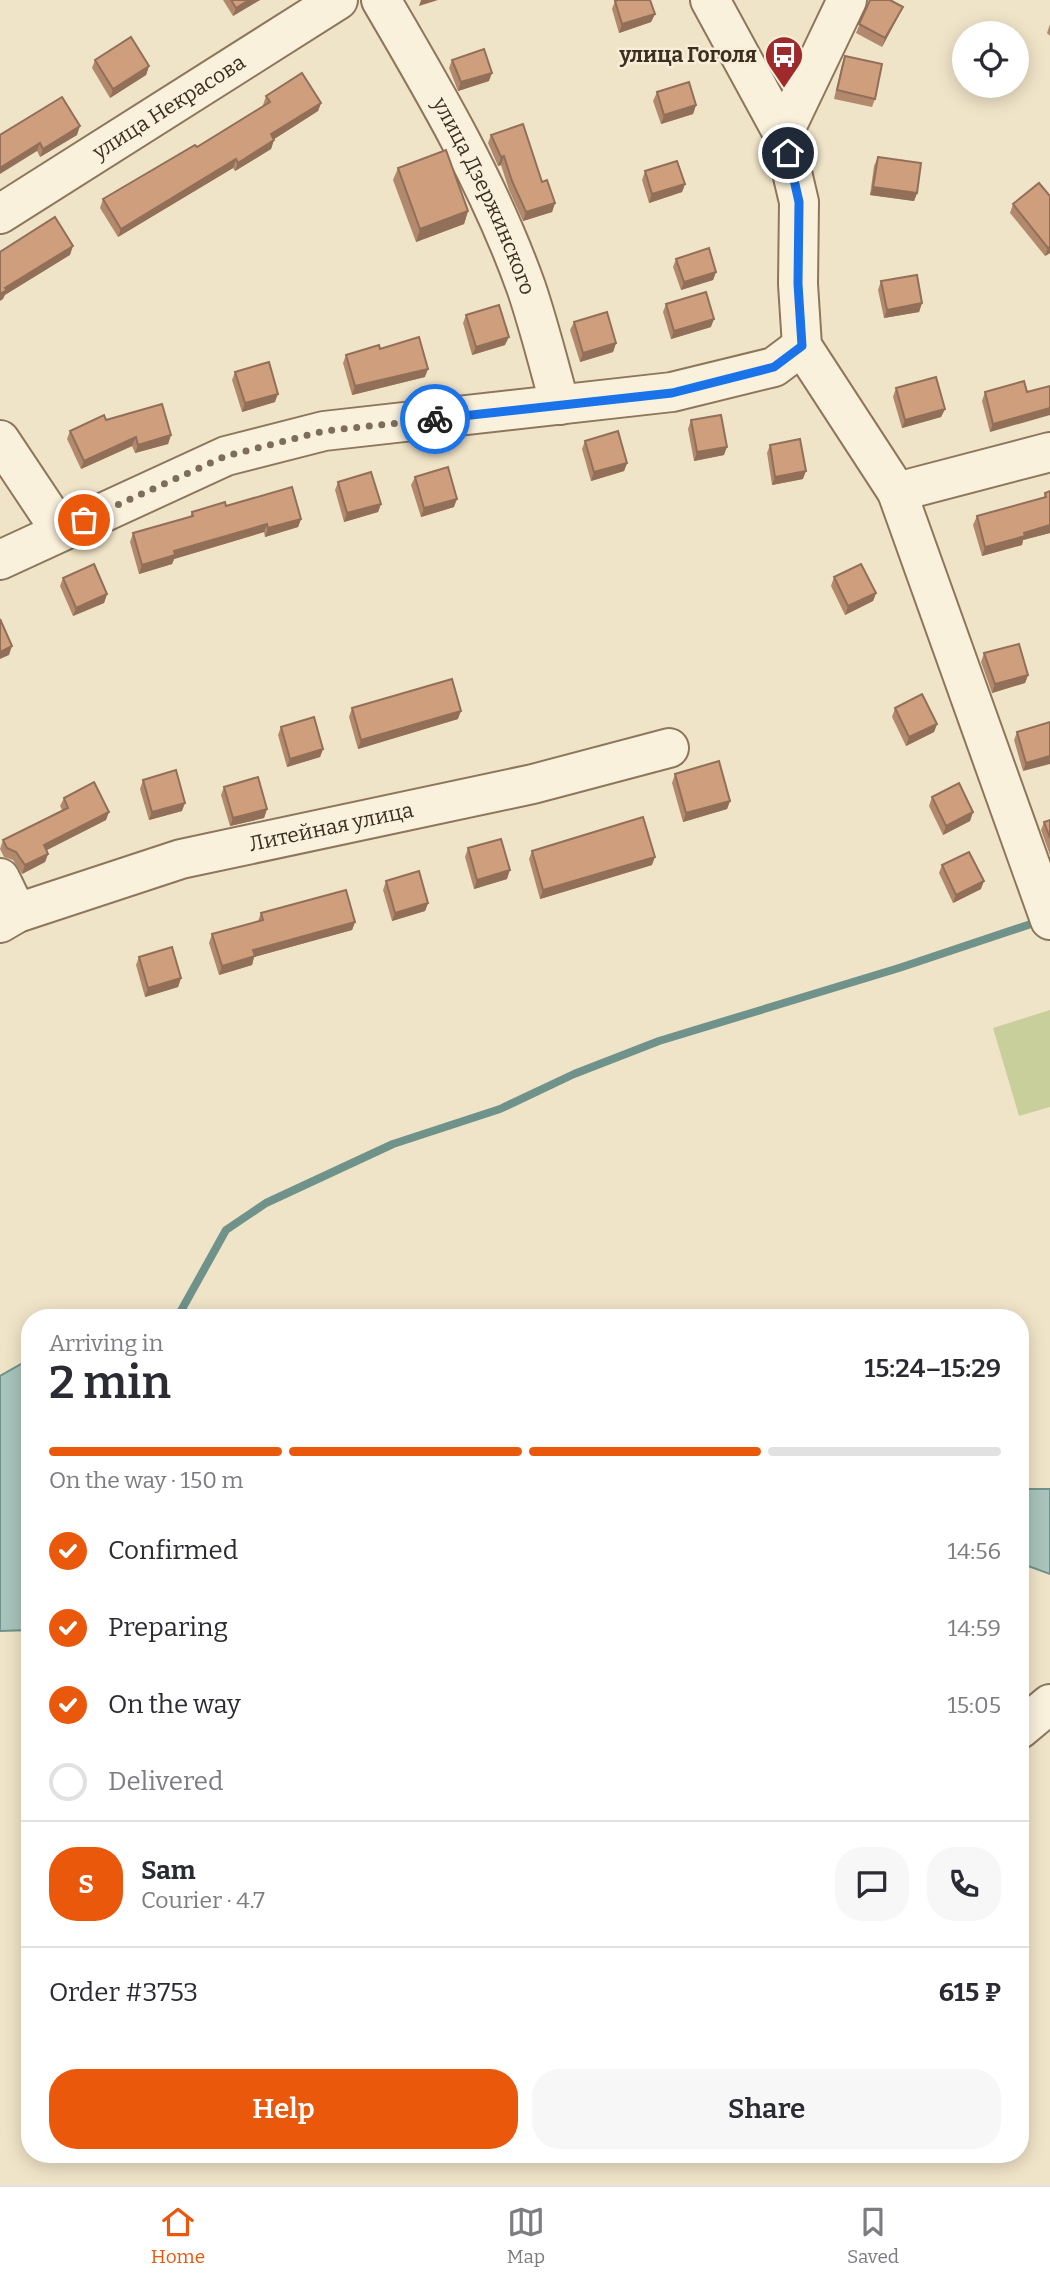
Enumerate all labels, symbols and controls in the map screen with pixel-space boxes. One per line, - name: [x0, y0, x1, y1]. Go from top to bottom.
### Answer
- map controls: [952, 21, 1029, 98]
- button: locate: [952, 21, 1029, 98]
- bus stop icon: улица Гоголя: [763, 34, 805, 89]
- place label: улица Гоголя: [618, 42, 757, 68]
- street label: улица Некрасова: [87, 49, 251, 166]
- street label: улица Дзержинского: [426, 92, 541, 298]
- pin: [758, 123, 818, 183]
- icon: home: [769, 134, 807, 172]
- courier: [400, 384, 470, 454]
- icon: bike: [416, 400, 454, 438]
- pin: [54, 490, 114, 550]
- icon: bag: [65, 501, 103, 539]
- street label: Литейная улица: [247, 797, 416, 857]
- text: Arriving in: [49, 1329, 163, 1357]
- text: 15:24–15:29: [864, 1353, 1001, 1384]
- text: 2 min: [49, 1355, 171, 1410]
- text: On the way · 150 m: [49, 1466, 243, 1494]
- icon: check: [49, 1532, 87, 1570]
- text: Confirmed: [108, 1535, 238, 1566]
- text: 14:56: [948, 1537, 1001, 1565]
- icon: check: [49, 1609, 87, 1647]
- text: Preparing: [108, 1612, 228, 1643]
- text: 14:59: [948, 1614, 1001, 1642]
- icon: check: [49, 1686, 87, 1724]
- text: On the way: [108, 1689, 241, 1720]
- text: 15:05: [948, 1691, 1001, 1719]
- text: Delivered: [108, 1766, 223, 1797]
- button: chat: [835, 1847, 909, 1921]
- button: phone: [927, 1847, 1001, 1921]
- text: Sam: [141, 1855, 196, 1886]
- text: S: [78, 1869, 94, 1900]
- text: Courier · 4.7: [141, 1886, 265, 1914]
- text: Order #3753: [49, 1977, 198, 2008]
- text: 615 ₽: [939, 1977, 1001, 2008]
- button: Help: [49, 2069, 518, 2149]
- button: Share: [532, 2069, 1001, 2149]
- tab: Home: [151, 2203, 205, 2268]
- tab: Map: [507, 2203, 545, 2268]
- tab: Saved: [847, 2203, 899, 2268]

